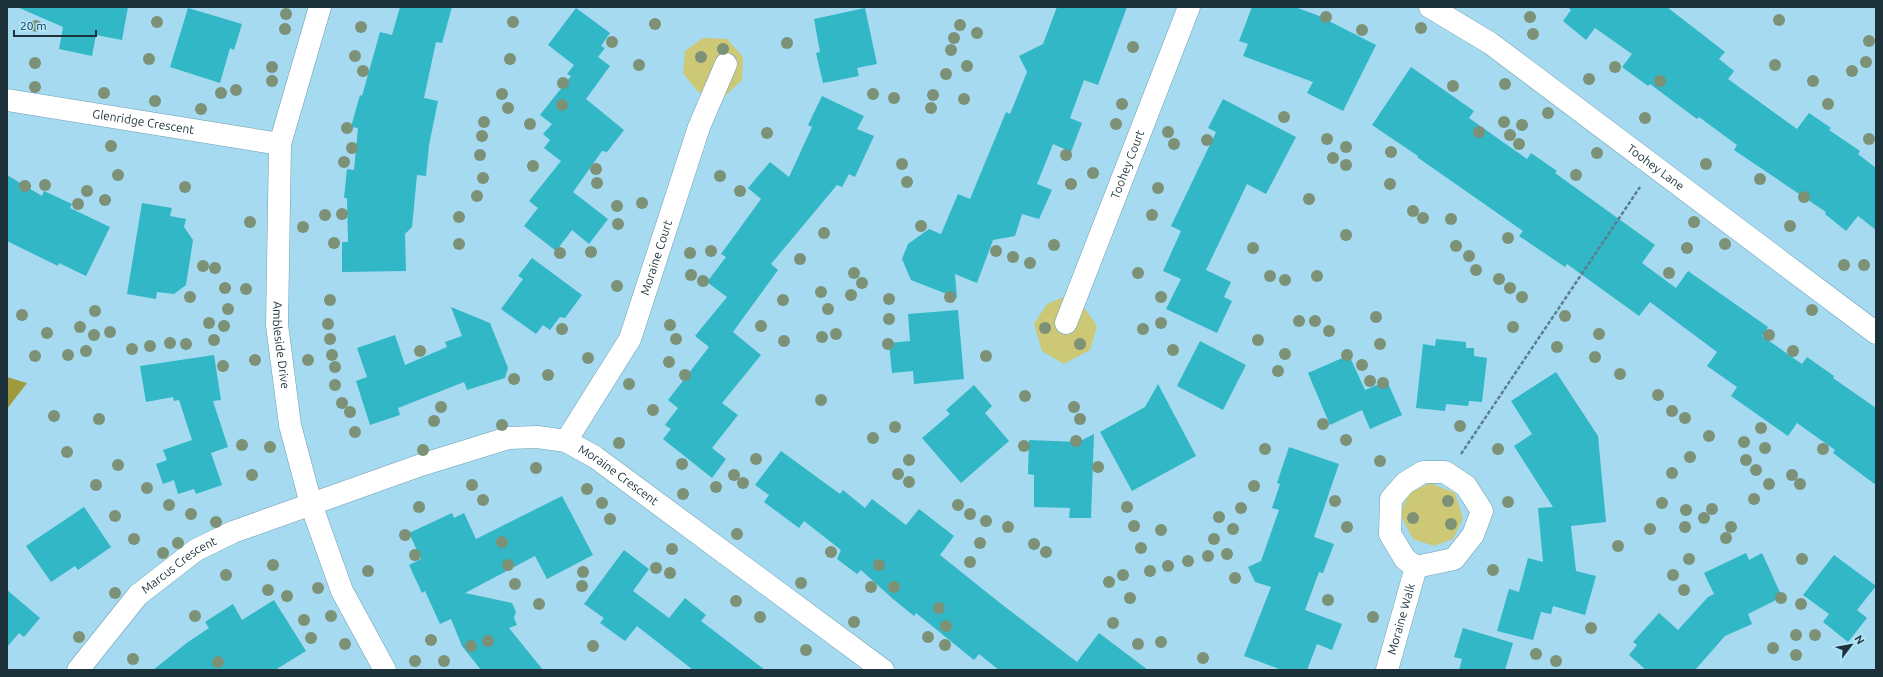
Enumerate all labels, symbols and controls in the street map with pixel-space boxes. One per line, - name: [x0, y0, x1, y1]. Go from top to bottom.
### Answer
- scale bar: [14, 12, 96, 38]
- text: 20 m: [20, 19, 47, 32]
- street label: Glenridge Crescent: [91, 107, 195, 136]
- street label: Toohey Court: [1108, 128, 1147, 201]
- street label: Toohey Lane: [1625, 141, 1687, 193]
- street label: Moraine Court: [638, 218, 674, 297]
- street label: Ambleside Drive: [271, 301, 292, 389]
- street label: Moraine Crescent: [576, 442, 661, 508]
- street label: Marcus Crescent: [139, 534, 219, 596]
- street label: Moraine Walk: [1385, 582, 1417, 656]
- north arrow: [1831, 625, 1871, 665]
- text: N: [1852, 633, 1867, 646]

